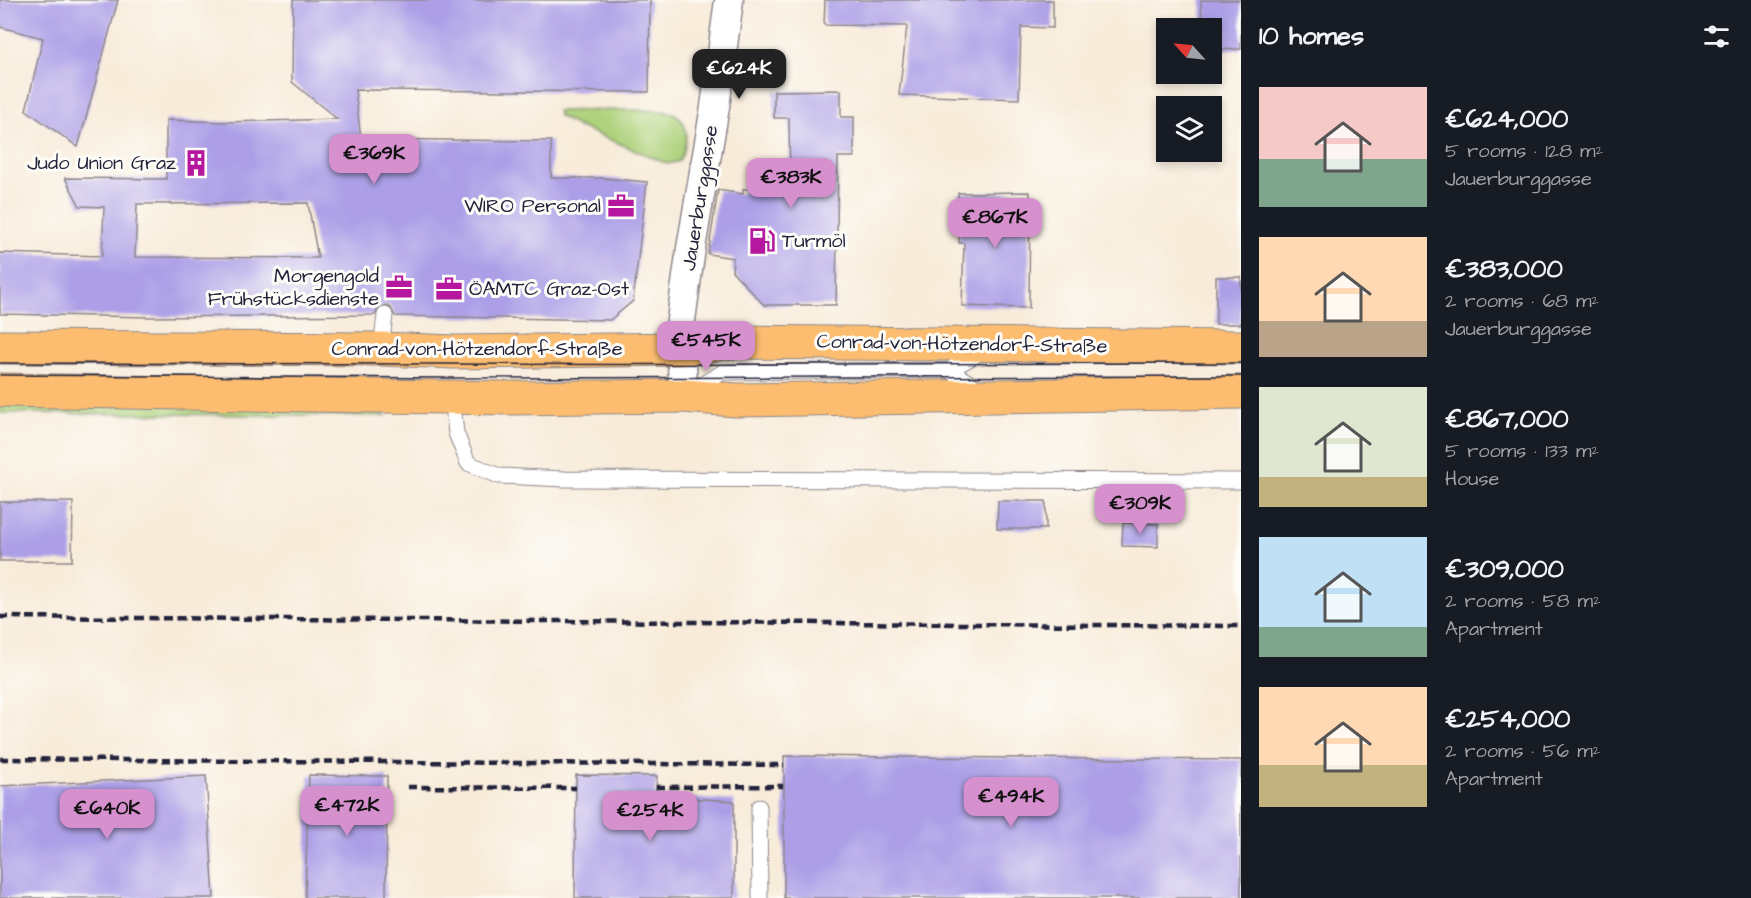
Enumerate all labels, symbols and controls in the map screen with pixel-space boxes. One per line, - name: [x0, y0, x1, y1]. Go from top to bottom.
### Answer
- north arrow: [1156, 18, 1222, 84]
- map controls: [1156, 18, 1222, 162]
- text: 10 homes: [1259, 18, 1364, 54]
- icon: filters: [1700, 20, 1733, 53]
- pin: €624K: [697, 49, 781, 100]
- text: €624K: [706, 54, 772, 82]
- button: layers: [1156, 96, 1222, 162]
- text: €624,000: [1445, 101, 1568, 137]
- icon: home: [1307, 111, 1379, 183]
- street label: Jauerburggasse: [675, 123, 726, 273]
- pin: €369K: [332, 134, 416, 185]
- text: 5 rooms · 128 m²: [1445, 137, 1603, 165]
- text: €369K: [343, 139, 405, 167]
- building icon: Judo Union Graz: [181, 148, 211, 178]
- place label: Judo Union Graz: [27, 149, 176, 177]
- pin: €383K: [749, 158, 833, 209]
- text: €383K: [760, 163, 822, 191]
- text: Jauerburggasse: [1445, 165, 1592, 193]
- office icon: WIRO Personal: [606, 191, 636, 221]
- place label: WIRO Personal: [464, 192, 601, 220]
- pin: €867K: [953, 198, 1037, 249]
- text: €867K: [962, 203, 1028, 231]
- fuel station icon: Turmöl: [747, 226, 777, 256]
- place label: Turmöl: [782, 227, 846, 255]
- text: €383,000: [1445, 251, 1563, 287]
- icon: home: [1307, 261, 1379, 333]
- place label: Morgengold Frühstücksdienste: [208, 262, 379, 313]
- office icon: Morgengold Frühstücksdienste: [384, 272, 414, 302]
- office icon: ÖAMTC Graz-Ost: [434, 274, 464, 304]
- place label: ÖAMTC Graz-Ost: [469, 275, 629, 303]
- text: 2 rooms · 68 m²: [1445, 287, 1599, 315]
- text: Jauerburggasse: [1445, 315, 1592, 343]
- pin: €545K: [664, 321, 748, 372]
- text: €545K: [671, 326, 741, 354]
- street label: Conrad-von-Hötzendorf-Straße: [816, 327, 1108, 361]
- street label: Conrad-von-Hötzendorf-Straße: [332, 335, 623, 363]
- text: €867,000: [1445, 401, 1569, 437]
- icon: home: [1307, 411, 1379, 483]
- text: 5 rooms · 133 m²: [1445, 437, 1599, 465]
- text: House: [1445, 465, 1499, 493]
- pin: €309K: [1098, 484, 1182, 535]
- text: €309K: [1109, 489, 1171, 517]
- text: €309,000: [1445, 551, 1564, 587]
- icon: home: [1307, 561, 1379, 633]
- text: 2 rooms · 58 m²: [1445, 587, 1601, 615]
- text: Apartment: [1445, 615, 1543, 643]
- text: €254,000: [1445, 701, 1570, 737]
- icon: home: [1307, 711, 1379, 783]
- text: 2 rooms · 56 m²: [1445, 737, 1600, 765]
- text: Apartment: [1445, 765, 1543, 793]
- pin: €494K: [969, 777, 1053, 828]
- text: €494K: [978, 782, 1044, 810]
- pin: €472K: [305, 786, 389, 837]
- pin: €640K: [65, 789, 149, 840]
- text: €472K: [314, 791, 380, 819]
- pin: €254K: [608, 791, 692, 842]
- text: €640K: [74, 794, 140, 822]
- text: €254K: [616, 796, 684, 824]

